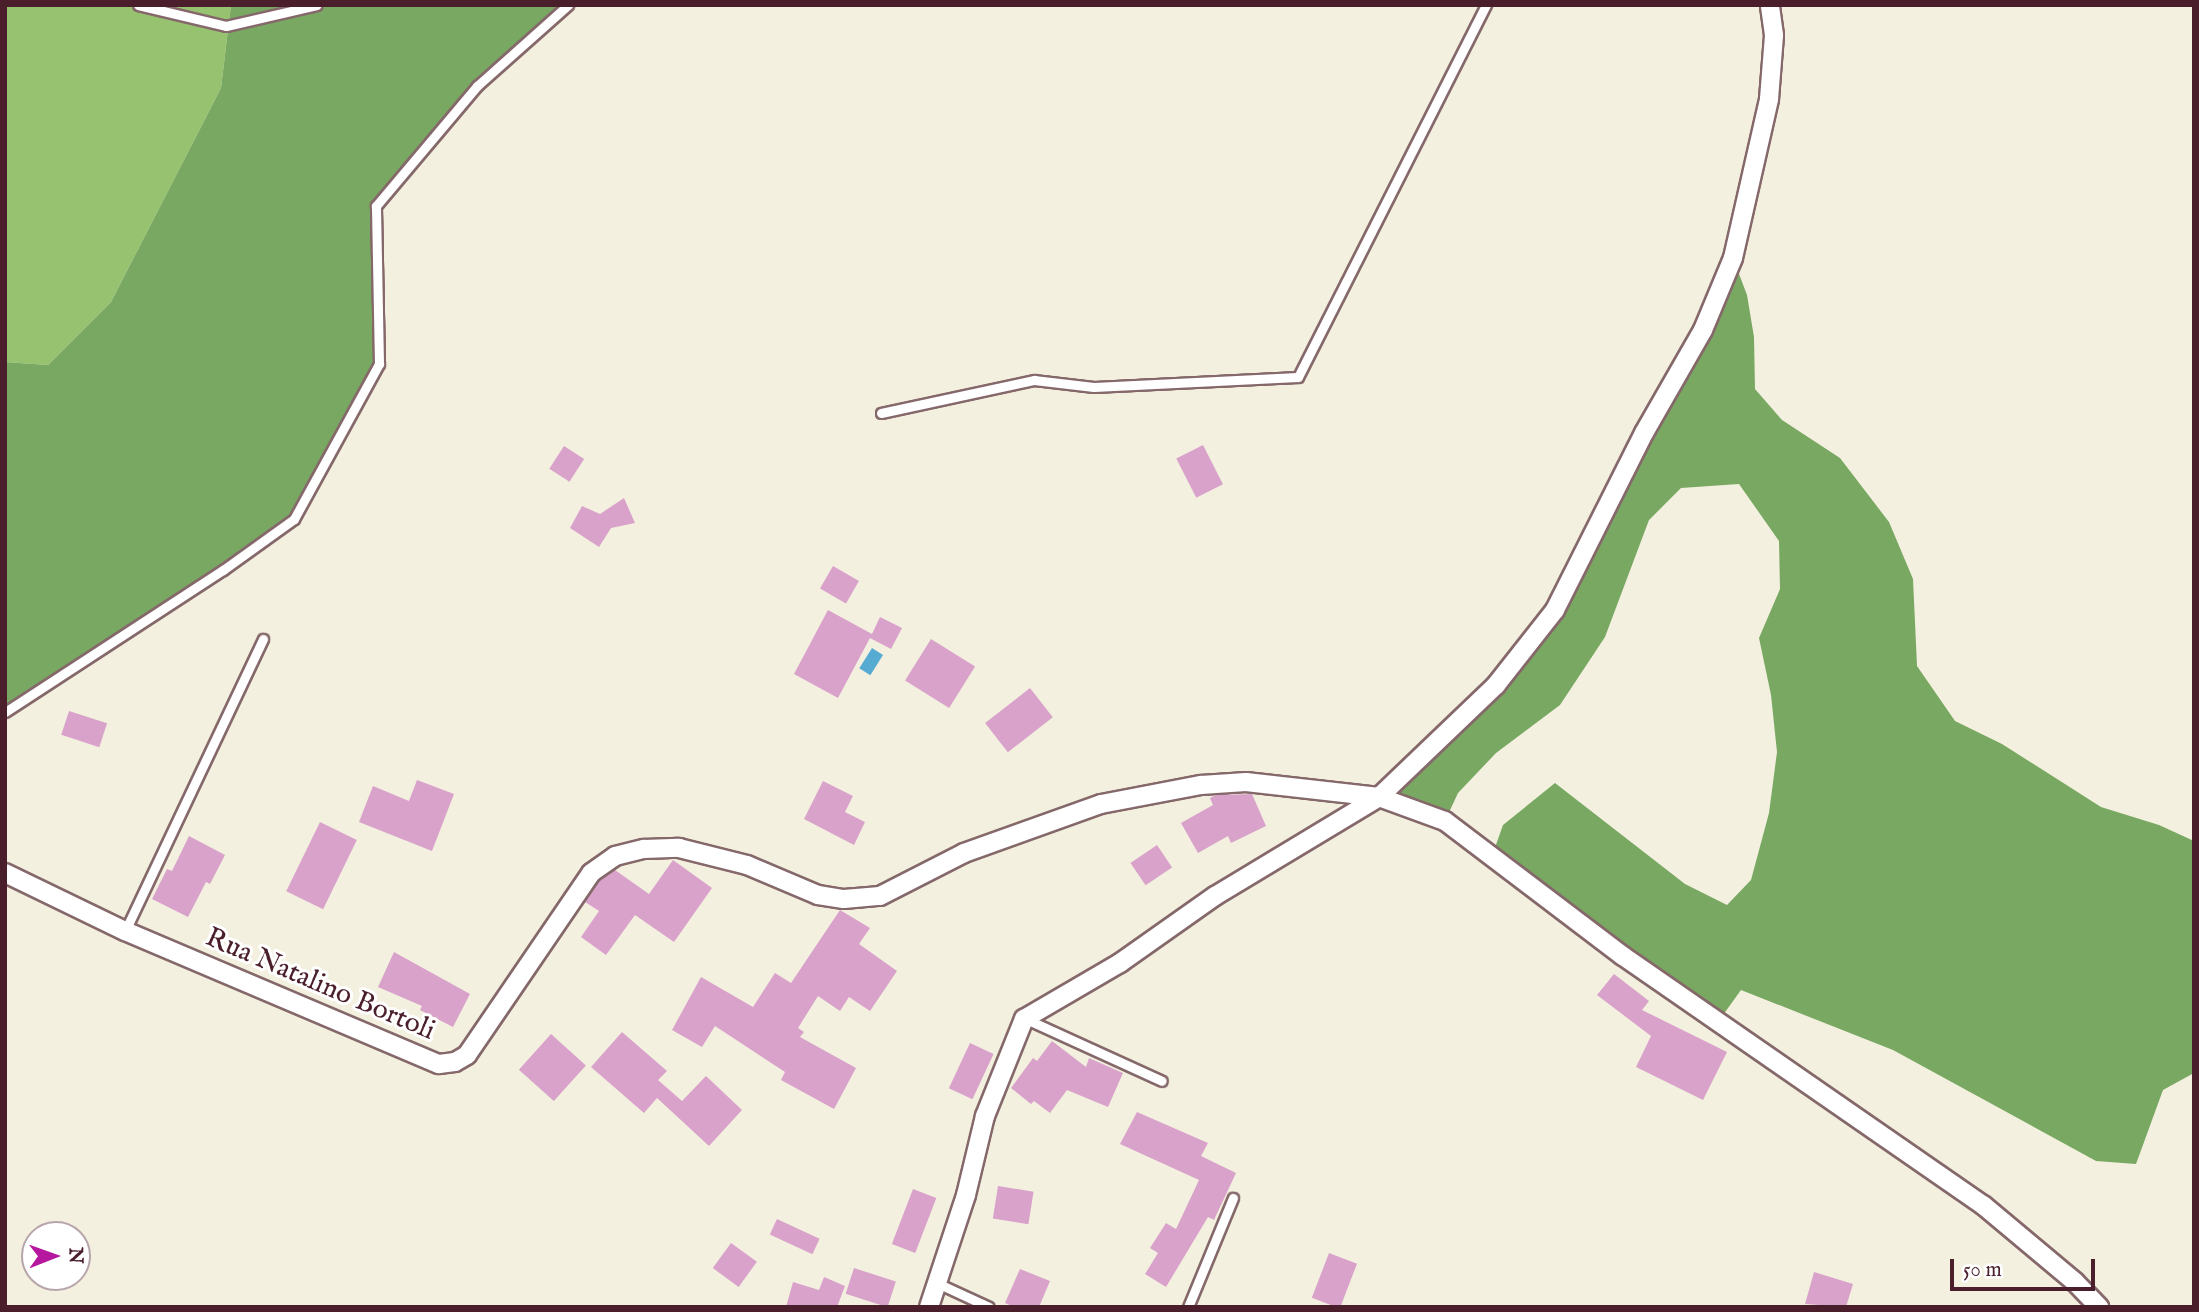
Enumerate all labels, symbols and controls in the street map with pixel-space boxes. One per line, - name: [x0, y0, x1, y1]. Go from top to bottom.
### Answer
- street label: Rua Natalino Bortoli: [200, 921, 440, 1049]
- north arrow: [21, 1221, 91, 1291]
- scale bar: [1954, 1246, 2099, 1290]
- text: N: [63, 1247, 87, 1264]
- text: 50 m: [1963, 1257, 2002, 1284]

